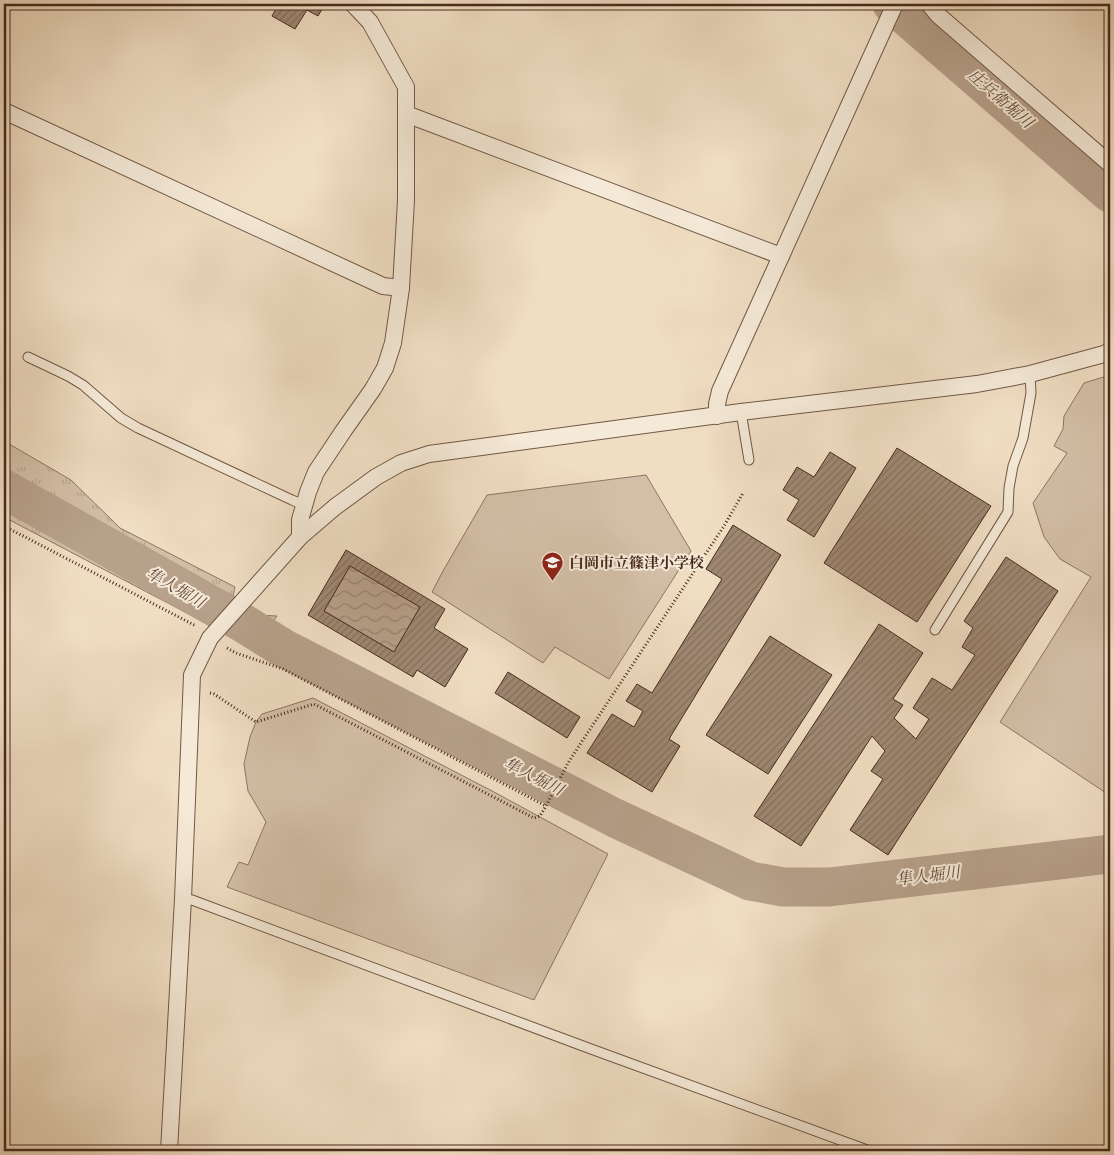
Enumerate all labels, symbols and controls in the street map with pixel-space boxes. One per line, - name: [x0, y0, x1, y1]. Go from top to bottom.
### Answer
- water label: 庄兵衛堀川: [964, 66, 1038, 133]
- school or university icon: 白岡市立篠津小学校: [541, 551, 565, 582]
- place label: 白岡市立篠津小学校: [569, 555, 704, 572]
- water label: 隼人堀川: [143, 564, 209, 613]
- water label: 隼人堀川: [501, 754, 568, 800]
- water label: 隼人堀川: [895, 863, 963, 889]

